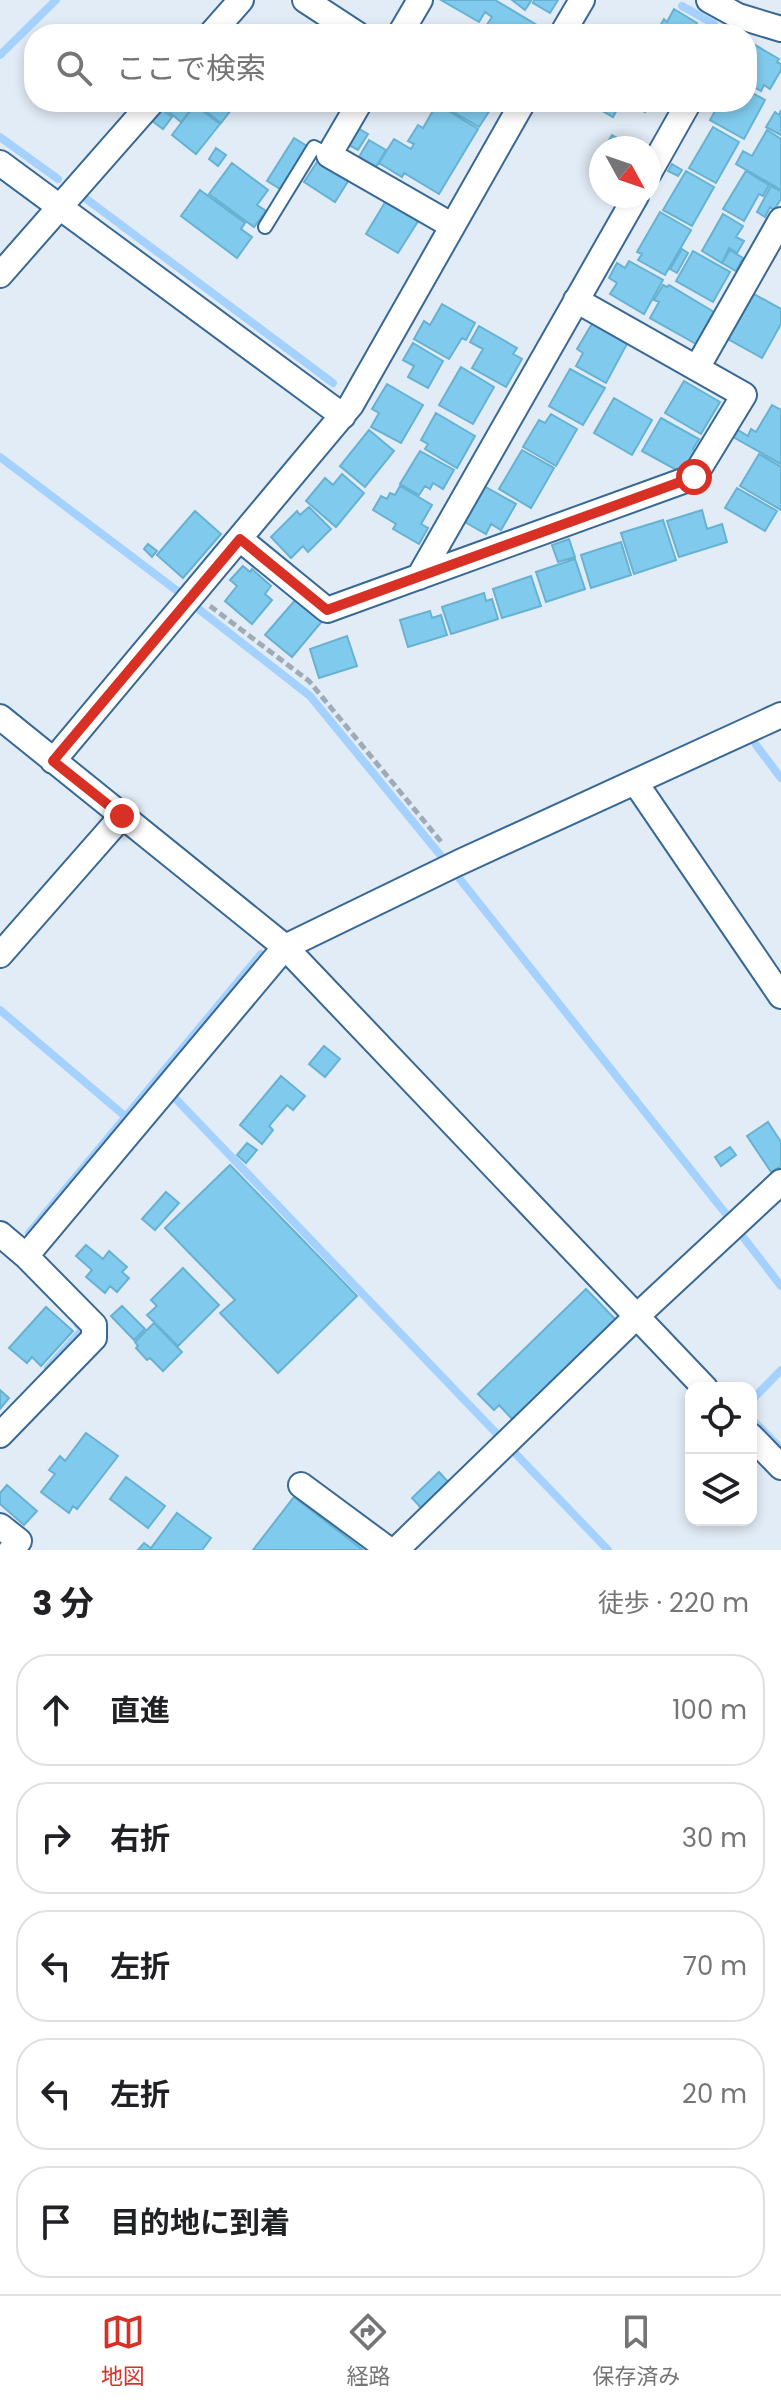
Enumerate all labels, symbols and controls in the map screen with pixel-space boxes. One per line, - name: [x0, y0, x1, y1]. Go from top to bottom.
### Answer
- search box: [24, 24, 757, 112]
- icon: search: [52, 46, 96, 90]
- text: ここで検索: [116, 47, 266, 90]
- north arrow: [589, 136, 661, 208]
- route start: [676, 459, 712, 495]
- route end: [104, 798, 140, 834]
- map controls: [685, 1382, 757, 1526]
- button: locate: [685, 1382, 757, 1454]
- button: layers: [685, 1454, 757, 1526]
- text: 3 分: [32, 1579, 94, 1627]
- text: 徒歩 · 220 m: [598, 1585, 749, 1621]
- icon: ahead: [34, 1688, 78, 1732]
- text: 直進: [110, 1689, 170, 1732]
- text: 100 m: [672, 1692, 747, 1728]
- icon: right: [34, 1816, 78, 1860]
- text: 右折: [110, 1817, 170, 1860]
- text: 30 m: [682, 1820, 747, 1856]
- icon: left: [34, 1944, 78, 1988]
- text: 左折: [110, 1945, 170, 1988]
- text: 70 m: [683, 1948, 747, 1984]
- icon: left: [34, 2072, 78, 2116]
- text: 左折: [110, 2073, 170, 2116]
- text: 20 m: [682, 2076, 747, 2112]
- icon: arrive: [34, 2200, 78, 2244]
- text: 目的地に到着: [110, 2201, 290, 2244]
- tab: 地図: [101, 2310, 145, 2393]
- tab: 経路: [346, 2310, 390, 2393]
- tab: 保存済み: [592, 2310, 680, 2393]

